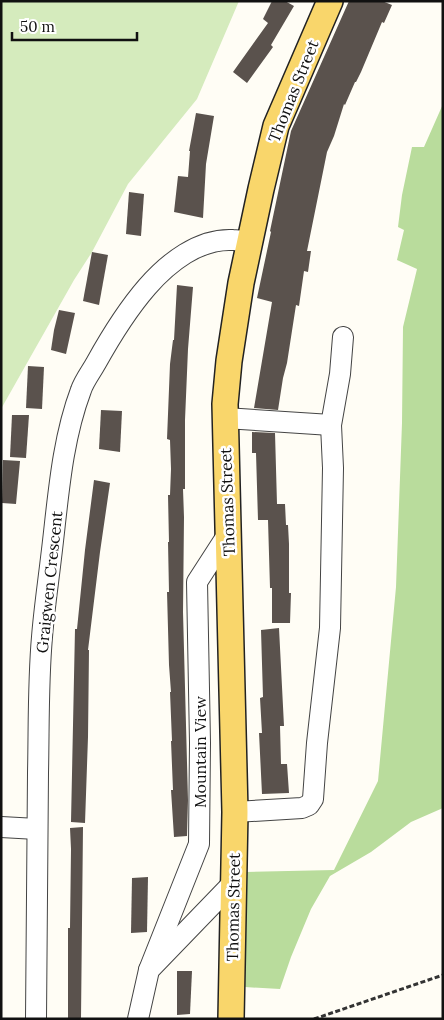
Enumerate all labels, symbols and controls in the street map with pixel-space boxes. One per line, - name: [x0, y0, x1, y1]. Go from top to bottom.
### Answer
- scale bar: [12, 10, 138, 42]
- text: 50 m: [20, 17, 55, 36]
- street label: Thomas Street: [263, 36, 323, 145]
- street label: Thomas Street: [215, 447, 239, 557]
- street label: Graigwen Crescent: [32, 509, 66, 654]
- street label: Mountain View: [190, 696, 210, 808]
- street label: Thomas Street: [222, 852, 244, 962]

